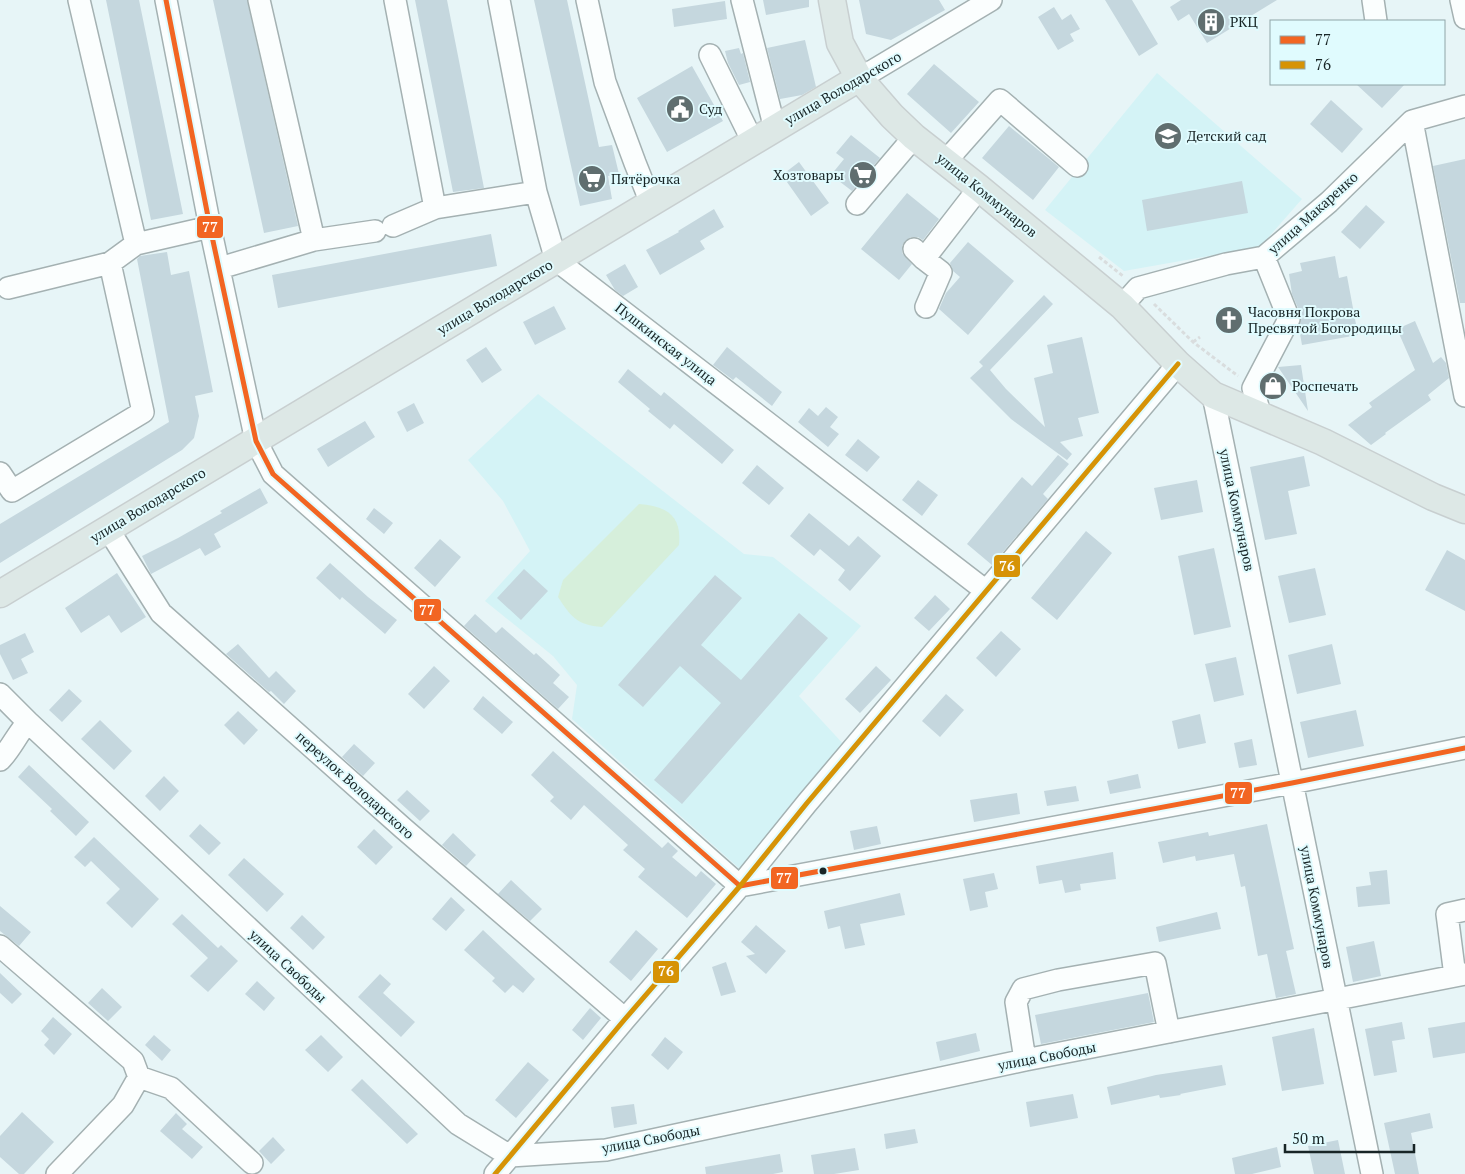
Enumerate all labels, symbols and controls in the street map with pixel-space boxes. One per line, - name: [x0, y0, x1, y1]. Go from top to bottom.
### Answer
- building icon: РКЦ: [1196, 7, 1226, 37]
- place label: РКЦ: [1230, 12, 1258, 31]
- legend: [1270, 20, 1445, 85]
- text: 77: [1315, 29, 1331, 49]
- street label: улица Володарского: [780, 46, 905, 129]
- text: 76: [1315, 54, 1331, 74]
- public building icon: Суд: [665, 94, 695, 124]
- place label: Суд: [699, 99, 722, 118]
- school or university icon: Детский сад: [1153, 121, 1183, 151]
- place label: Детский сад: [1187, 126, 1267, 145]
- street label: улица Коммунаров: [932, 147, 1042, 241]
- supermarket icon: Хозтовары: [848, 160, 878, 190]
- supermarket icon: Пятёрочка: [577, 164, 607, 194]
- place label: Хозтовары: [773, 165, 844, 184]
- street label: улица Макаренко: [1263, 167, 1362, 259]
- place label: Пятёрочка: [611, 169, 680, 188]
- line badge: 77: [196, 215, 224, 239]
- text: 77: [202, 217, 218, 236]
- street label: улица Володарского: [433, 254, 556, 339]
- street label: Пушкинская улица: [612, 298, 721, 389]
- place label: Часовня Покрова Пресвятой Богородицы: [1248, 302, 1402, 337]
- church icon: Часовня Покрова Пресвятой Богородицы: [1214, 305, 1244, 335]
- shop icon: Роспечать: [1258, 371, 1288, 401]
- place label: Роспечать: [1292, 376, 1358, 395]
- street label: улица Коммунаров: [1215, 446, 1260, 573]
- street label: улица Володарского: [86, 462, 209, 547]
- line badge: 76: [993, 554, 1021, 578]
- text: 76: [999, 556, 1015, 575]
- line badge: 77: [413, 598, 442, 622]
- text: 77: [419, 600, 435, 619]
- street label: переулок Володарского: [292, 726, 419, 843]
- line badge: 77: [1224, 781, 1253, 805]
- text: 77: [1230, 783, 1246, 802]
- street label: улица Коммунаров: [1296, 843, 1339, 970]
- line badge: 77: [770, 866, 799, 890]
- unlabelled marker: [818, 866, 828, 876]
- text: 77: [776, 868, 792, 887]
- street label: улица Свободы: [245, 924, 331, 1007]
- line badge: 76: [652, 960, 680, 984]
- text: 76: [658, 961, 674, 980]
- street label: улица Свободы: [995, 1037, 1098, 1075]
- street label: улица Свободы: [599, 1120, 702, 1158]
- scale bar: [1285, 1122, 1414, 1154]
- text: 50 m: [1292, 1128, 1325, 1148]

